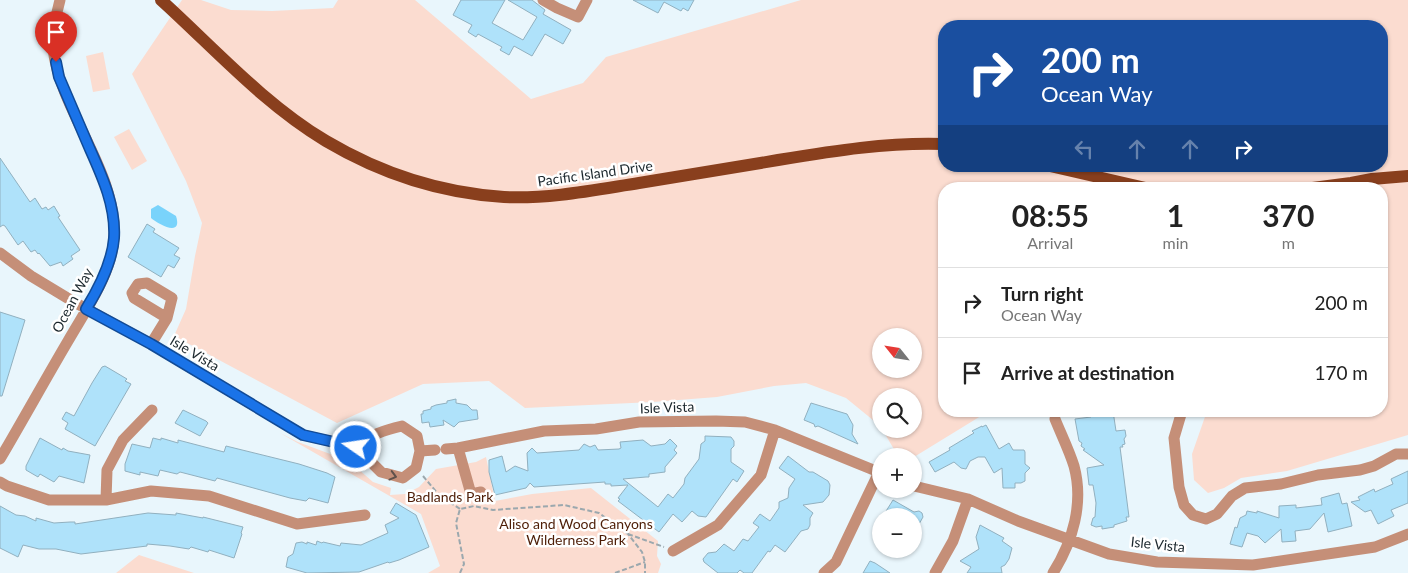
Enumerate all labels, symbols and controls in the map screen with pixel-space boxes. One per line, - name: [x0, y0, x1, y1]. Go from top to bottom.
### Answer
- pin: [35, 11, 77, 62]
- icon: arrive: [42, 18, 70, 46]
- text: 200 m: [1041, 38, 1140, 80]
- icon: right: [958, 40, 1023, 105]
- text: Ocean Way: [1041, 80, 1152, 107]
- icon: left: [1070, 135, 1098, 163]
- icon: ahead: [1123, 135, 1151, 163]
- icon: ahead: [1176, 135, 1204, 163]
- icon: right: [1229, 135, 1257, 163]
- street label: Pacific Island Drive: [536, 157, 654, 189]
- text: 08:55: [1012, 197, 1089, 233]
- text: 1: [1167, 197, 1184, 233]
- text: 370: [1262, 197, 1314, 233]
- text: Arrival: [1027, 233, 1073, 252]
- text: min: [1163, 233, 1189, 252]
- text: m: [1282, 233, 1295, 252]
- street label: Ocean Way: [48, 264, 97, 335]
- text: Turn right: [1001, 282, 1083, 305]
- icon: right: [958, 289, 986, 317]
- text: 200 m: [1314, 291, 1368, 314]
- text: Ocean Way: [1001, 305, 1082, 324]
- north arrow: [872, 328, 922, 378]
- map controls: [872, 328, 922, 558]
- street label: Isle Vista: [167, 332, 223, 374]
- icon: arrive: [958, 359, 986, 387]
- text: Arrive at destination: [1001, 361, 1174, 384]
- text: 170 m: [1314, 361, 1368, 384]
- button: search: [872, 388, 922, 438]
- street label: Isle Vista: [640, 398, 695, 416]
- position arrow: [329, 420, 381, 472]
- button: +: [872, 448, 922, 498]
- one-way arrow: [389, 470, 397, 480]
- park label: Badlands Park: [407, 488, 494, 505]
- button: −: [872, 508, 922, 558]
- park label: Aliso and Wood Canyons Wilderness Park: [499, 515, 653, 548]
- street label: Isle Vista: [1130, 533, 1186, 555]

